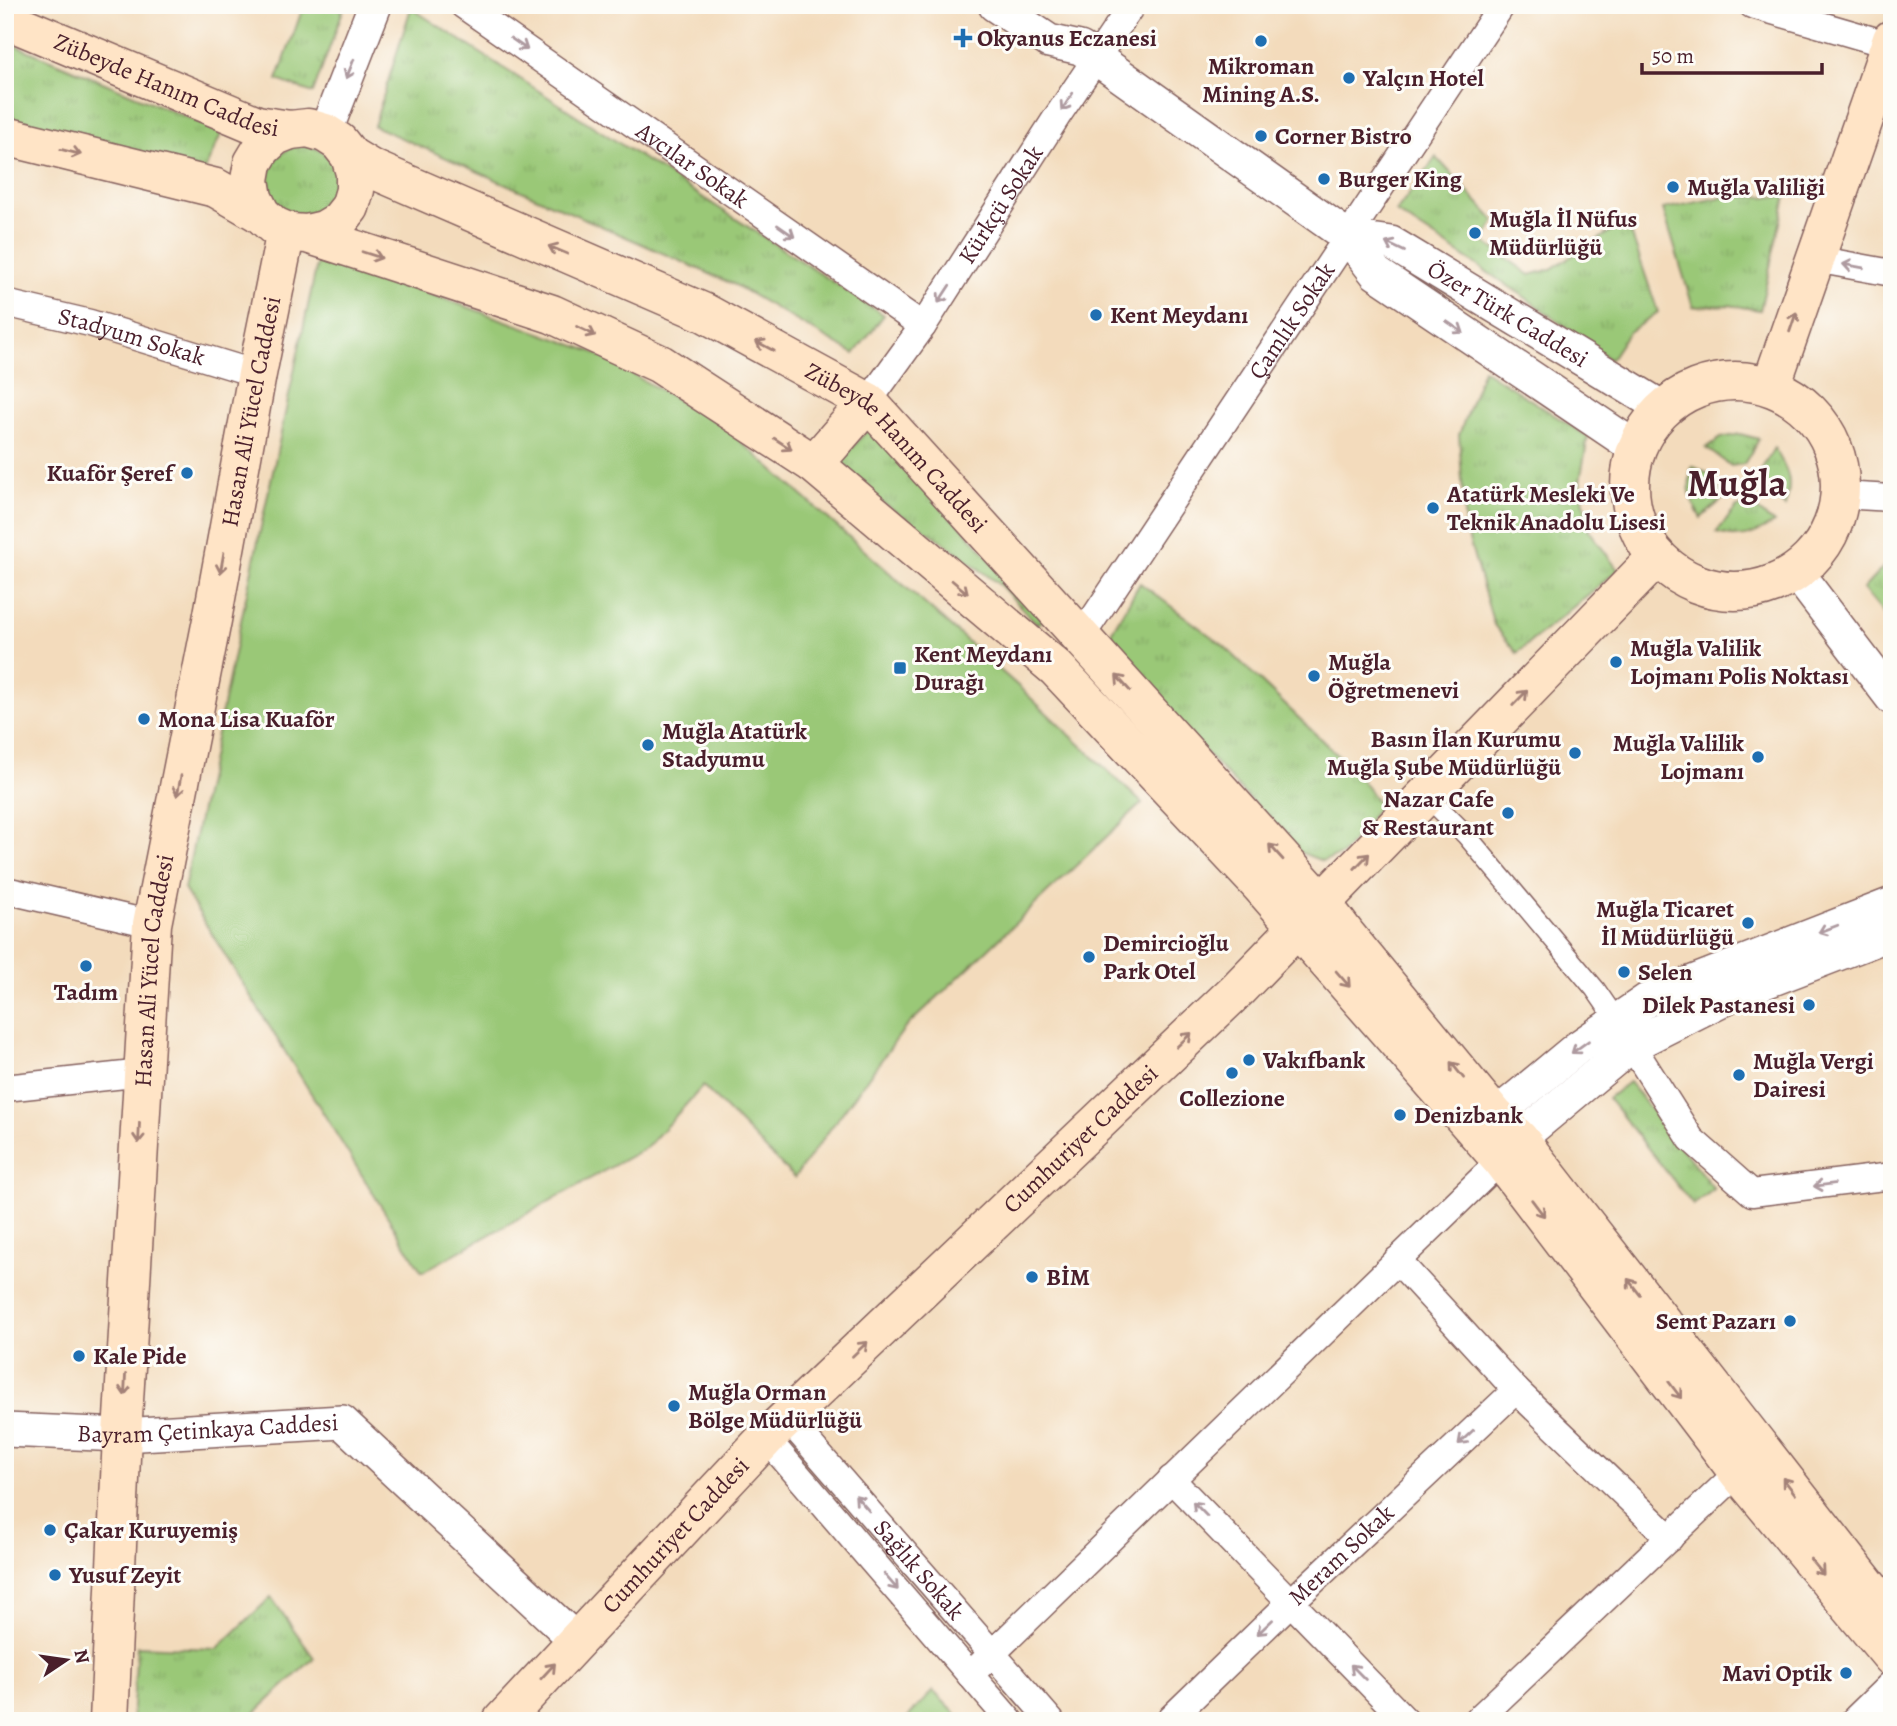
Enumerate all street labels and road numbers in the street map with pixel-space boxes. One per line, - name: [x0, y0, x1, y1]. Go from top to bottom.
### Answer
- street label: Zübeyde Hanım Caddesi: [49, 25, 281, 144]
- street label: Avcılar Sokak: [629, 114, 755, 216]
- street label: Kürkçü Sokak: [951, 139, 1051, 270]
- street label: Özer Türk Caddesi: [1421, 253, 1594, 375]
- street label: Çamlık Sokak: [1241, 256, 1342, 386]
- street label: Hasan Ali Yücel Caddesi: [213, 293, 288, 530]
- street label: Stadyum Sokak: [55, 300, 209, 373]
- street label: Zübeyde Hanım Caddesi: [799, 355, 995, 540]
- street label: Hasan Ali Yücel Caddesi: [126, 851, 181, 1088]
- street label: Cumhuriyet Caddesi: [996, 1057, 1165, 1220]
- street label: Bayram Çetinkaya Caddesi: [77, 1406, 339, 1451]
- street label: Cumhuriyet Caddesi: [594, 1450, 756, 1620]
- street label: Meram Sokak: [1281, 1497, 1401, 1612]
- street label: Sağlık Sokak: [866, 1512, 972, 1627]

